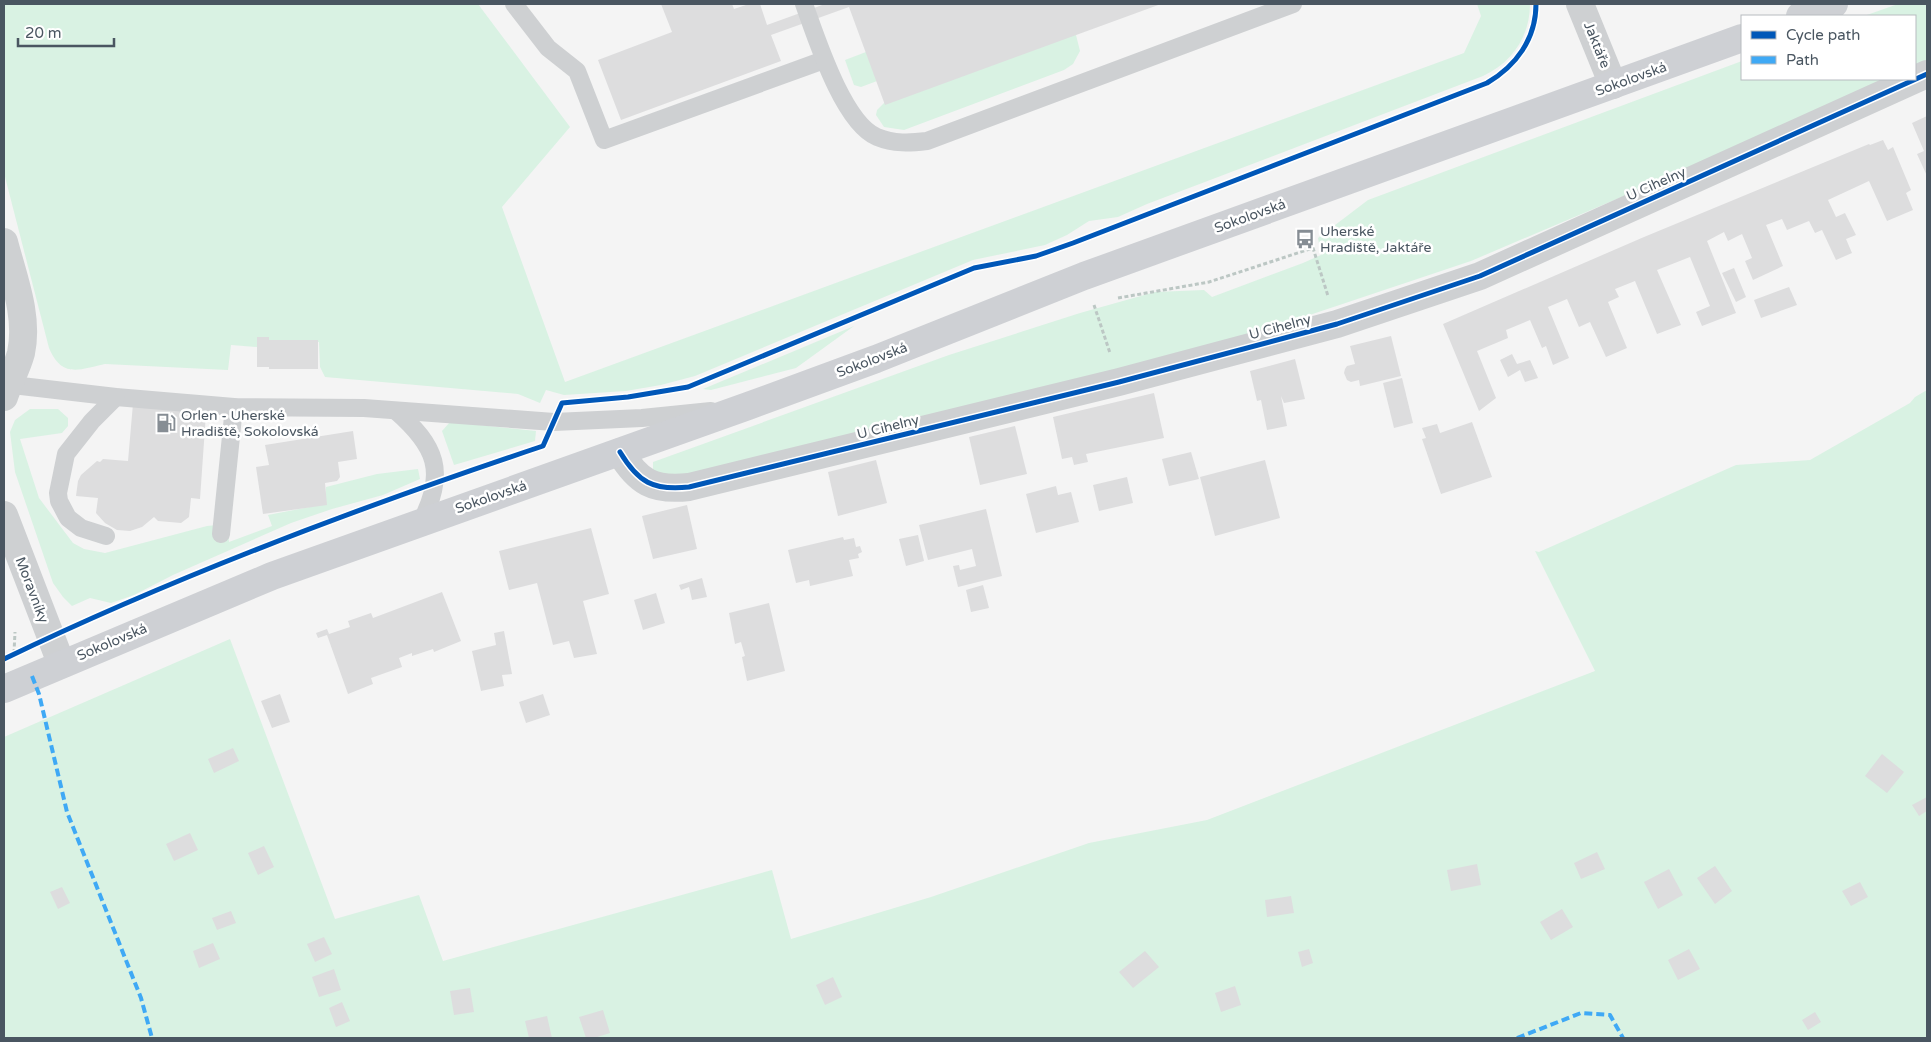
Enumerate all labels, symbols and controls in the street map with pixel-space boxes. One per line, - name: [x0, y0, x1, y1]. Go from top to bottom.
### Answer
- scale bar: [18, 15, 114, 47]
- legend: [1741, 15, 1916, 80]
- street label: Jaktáře: [1580, 19, 1614, 71]
- text: 20 m: [25, 24, 62, 42]
- text: Cycle path: [1786, 26, 1860, 44]
- text: Path: [1786, 51, 1819, 69]
- street label: Sokolovská: [1593, 58, 1669, 100]
- street label: U Cihelny: [1624, 163, 1689, 205]
- street label: Sokolovská: [1212, 195, 1288, 237]
- place label: Uherské Hradiště, Jaktáře: [1320, 223, 1431, 256]
- bus stop icon: Uherské Hradiště, Jaktáře: [1294, 228, 1316, 250]
- street label: U Cihelny: [1247, 310, 1313, 343]
- street label: Sokolovská: [834, 339, 910, 381]
- place label: Orlen - Uherské Hradiště, Sokolovská: [181, 407, 319, 440]
- street label: U Cihelny: [855, 411, 921, 443]
- fuel station icon: Orlen - Uherské Hradiště, Sokolovská: [155, 412, 177, 434]
- street label: Sokolovská: [453, 477, 529, 517]
- street label: Moravníky: [12, 554, 53, 626]
- street label: Sokolovská: [74, 620, 150, 664]

